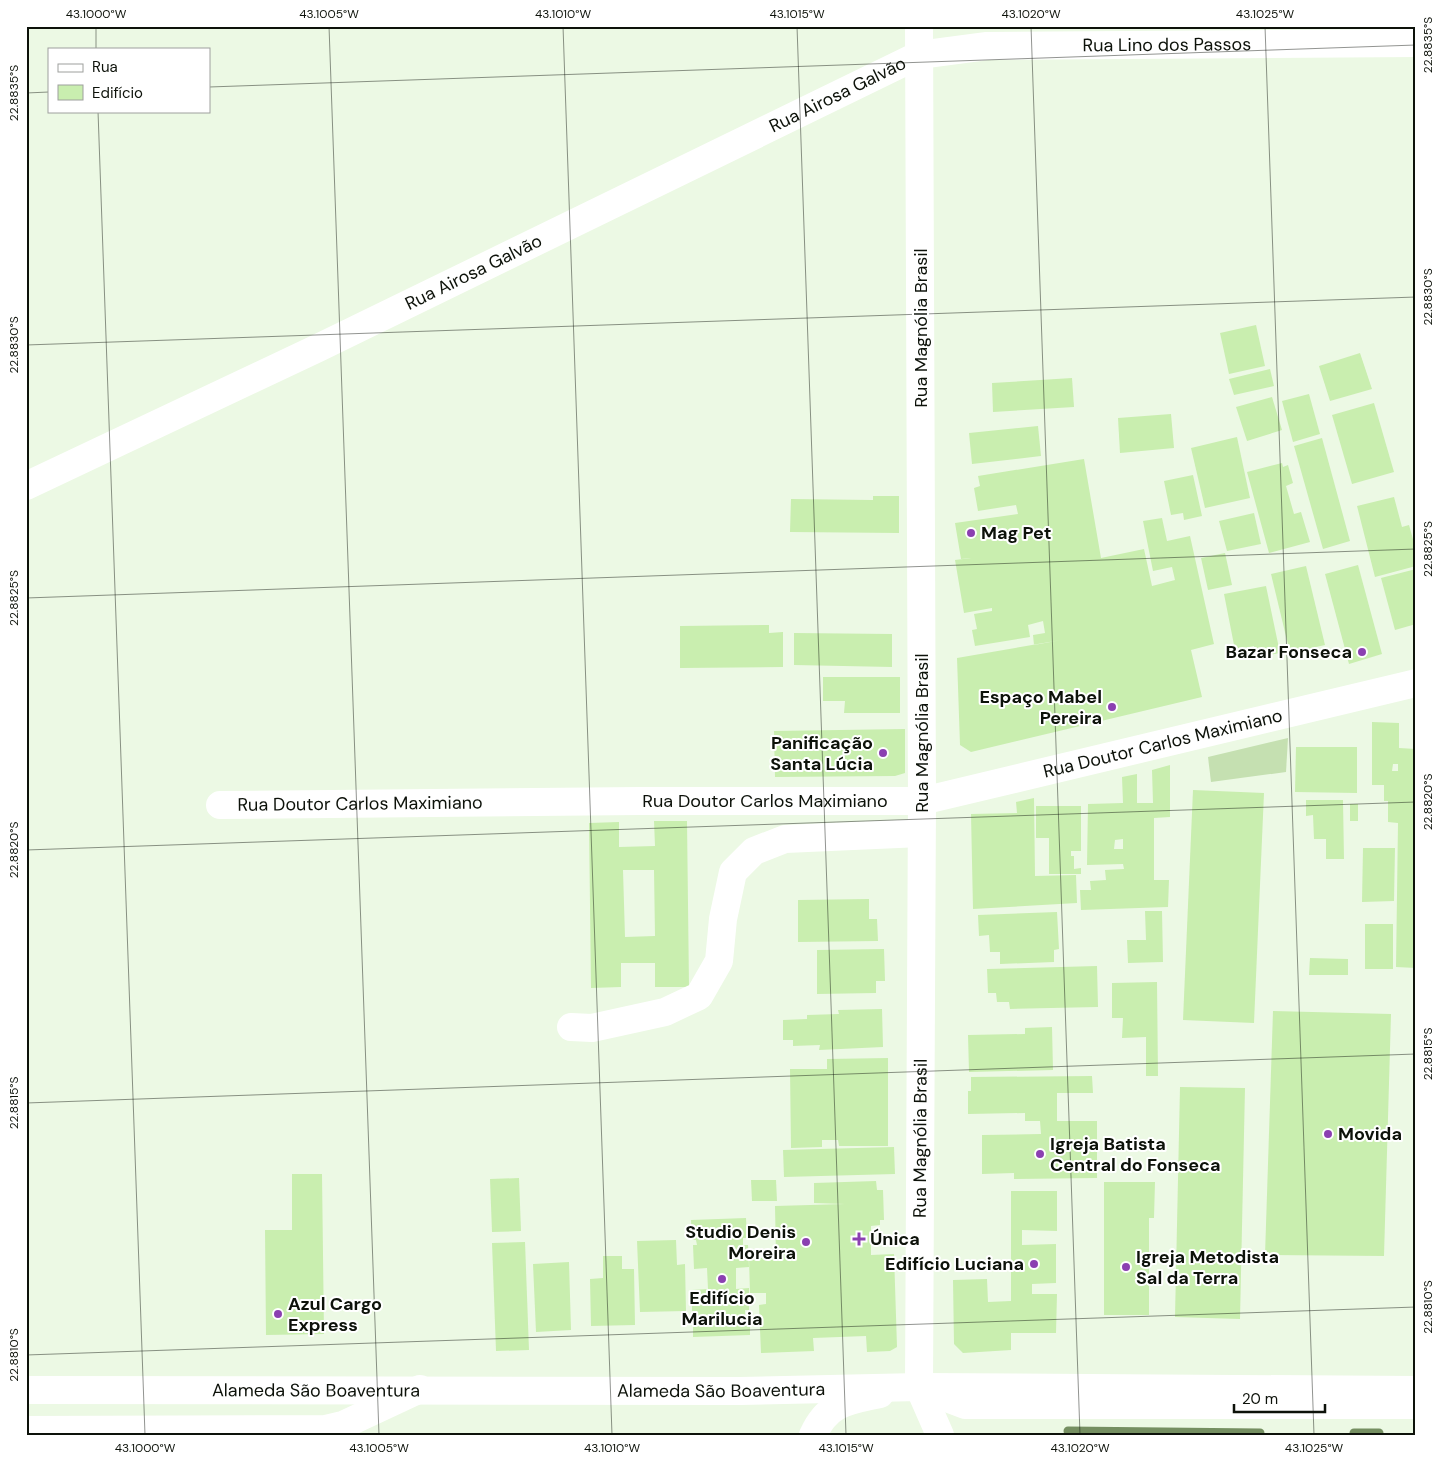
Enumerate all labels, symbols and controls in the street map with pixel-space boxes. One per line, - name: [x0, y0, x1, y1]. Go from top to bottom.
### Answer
- text: 43.1000°W: [66, 6, 127, 22]
- text: 43.1005°W: [299, 6, 359, 22]
- text: 43.1010°W: [535, 6, 591, 22]
- text: 43.1015°W: [769, 6, 825, 22]
- text: 43.1020°W: [1001, 6, 1061, 22]
- text: 43.1025°W: [1236, 6, 1295, 22]
- text: 22.8835°S: [1420, 17, 1436, 73]
- street label: Rua Lino dos Passos: [1082, 32, 1251, 57]
- legend: [48, 48, 210, 112]
- street label: Rua Airosa Galvão: [765, 51, 910, 138]
- text: Rua: [92, 57, 118, 77]
- text: 22.8835°S: [6, 65, 22, 121]
- text: Edifício: [92, 83, 143, 103]
- street label: Rua Airosa Galvão: [401, 229, 546, 316]
- street label: Rua Magnólia Brasil: [909, 248, 933, 408]
- text: 22.8830°S: [1420, 268, 1436, 326]
- text: 22.8830°S: [6, 316, 22, 374]
- place label: Mag Pet: [981, 521, 1052, 545]
- text: 22.8825°S: [1420, 521, 1436, 577]
- marker: Mag Pet: [965, 527, 977, 539]
- text: 22.8825°S: [6, 570, 22, 626]
- place label: Bazar Fonseca: [1226, 640, 1352, 664]
- marker: Bazar Fonseca: [1356, 646, 1368, 658]
- street label: Rua Magnólia Brasil: [910, 653, 934, 813]
- place label: Espaço Mabel Pereira: [980, 685, 1102, 730]
- marker: Espaço Mabel Pereira: [1106, 701, 1118, 713]
- street label: Rua Doutor Carlos Maximiano: [1041, 703, 1285, 784]
- place label: Panificação Santa Lúcia: [770, 731, 873, 776]
- marker: Panificação Santa Lúcia: [877, 747, 889, 759]
- text: 22.8820°S: [1420, 774, 1436, 830]
- street label: Rua Doutor Carlos Maximiano: [642, 789, 888, 813]
- street label: Rua Doutor Carlos Maximiano: [237, 790, 483, 817]
- text: 22.8820°S: [6, 822, 22, 878]
- text: 22.8815°S: [1420, 1028, 1436, 1080]
- street label: Rua Magnólia Brasil: [908, 1059, 933, 1218]
- text: 22.8815°S: [6, 1077, 22, 1129]
- place label: Movida: [1338, 1122, 1402, 1146]
- marker: Movida: [1322, 1128, 1334, 1140]
- place label: Igreja Batista Central do Fonseca: [1050, 1132, 1220, 1177]
- marker: Igreja Batista Central do Fonseca: [1034, 1148, 1046, 1160]
- place label: Studio Denis Moreira: [685, 1220, 796, 1265]
- place label: Única: [870, 1227, 920, 1251]
- marker: Única: [852, 1232, 866, 1246]
- marker: Studio Denis Moreira: [800, 1236, 812, 1248]
- place label: Igreja Metodista Sal da Terra: [1136, 1245, 1279, 1290]
- place label: Edifício Luciana: [885, 1252, 1024, 1276]
- marker: Edifício Luciana: [1028, 1258, 1040, 1270]
- marker: Igreja Metodista Sal da Terra: [1120, 1261, 1132, 1273]
- marker: Edifício Marilucia: [716, 1273, 728, 1285]
- text: 22.8810°S: [1420, 1280, 1436, 1334]
- place label: Edifício Marilucia: [681, 1286, 763, 1331]
- place label: Azul Cargo Express: [288, 1292, 382, 1337]
- marker: Azul Cargo Express: [272, 1308, 284, 1320]
- text: 22.8810°S: [6, 1328, 22, 1382]
- street label: Alameda São Boaventura: [617, 1377, 825, 1403]
- street label: Alameda São Boaventura: [212, 1378, 420, 1403]
- scale bar: [1234, 1381, 1326, 1413]
- text: 20 m: [1242, 1389, 1278, 1409]
- text: 43.1000°W: [115, 1440, 176, 1456]
- text: 43.1005°W: [349, 1440, 409, 1456]
- text: 43.1010°W: [584, 1440, 640, 1456]
- text: 43.1015°W: [818, 1440, 874, 1456]
- text: 43.1020°W: [1050, 1440, 1110, 1456]
- text: 43.1025°W: [1285, 1440, 1344, 1456]

